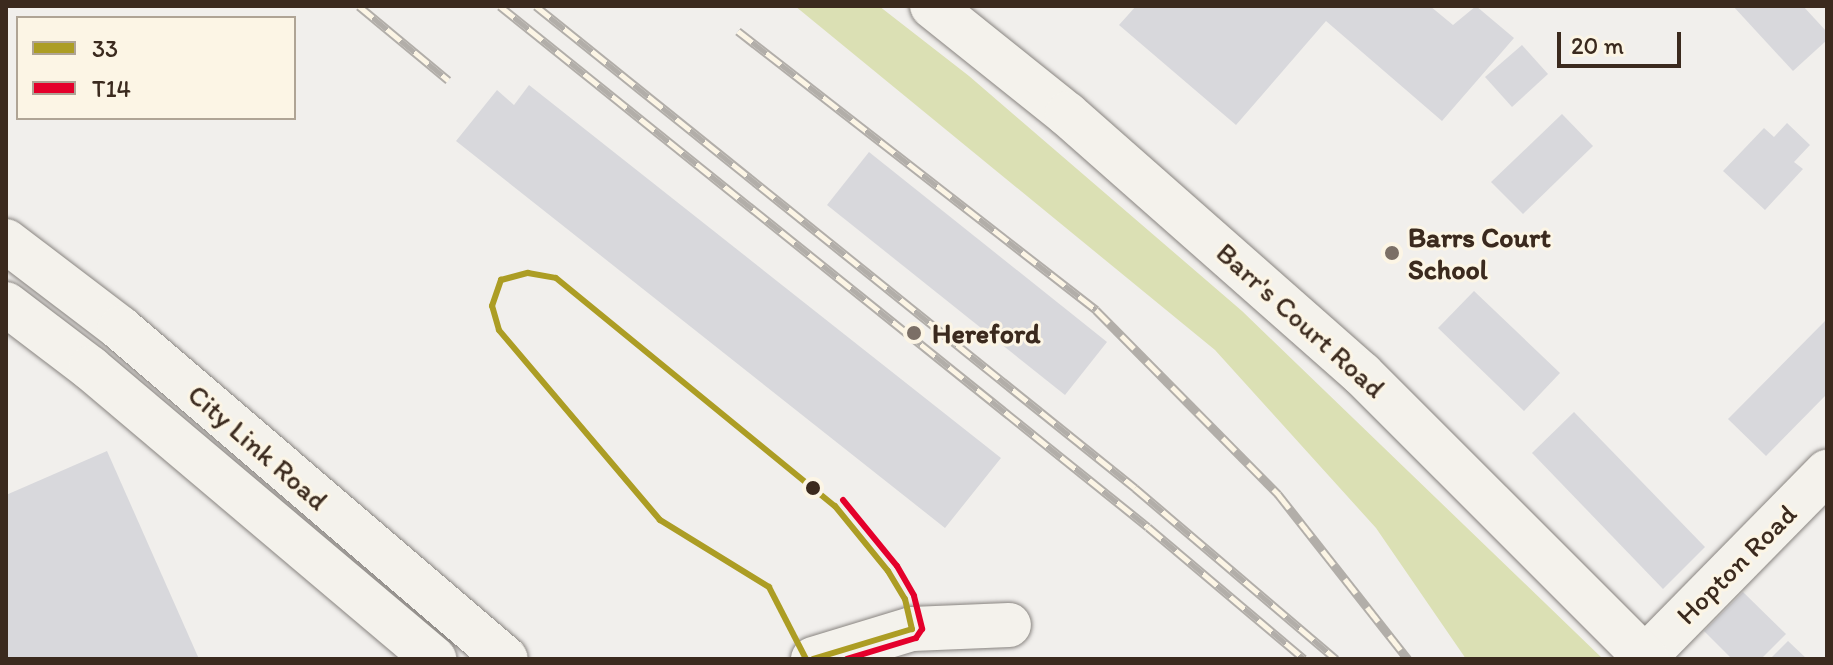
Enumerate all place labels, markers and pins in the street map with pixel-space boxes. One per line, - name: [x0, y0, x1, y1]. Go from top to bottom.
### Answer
- place label: Barrs Court School: [1408, 220, 1550, 286]
- marker: Barrs Court School: [1383, 244, 1401, 262]
- place label: Hereford: [932, 316, 1040, 350]
- marker: Hereford: [903, 322, 925, 344]
- unlabelled marker: [805, 480, 821, 496]

